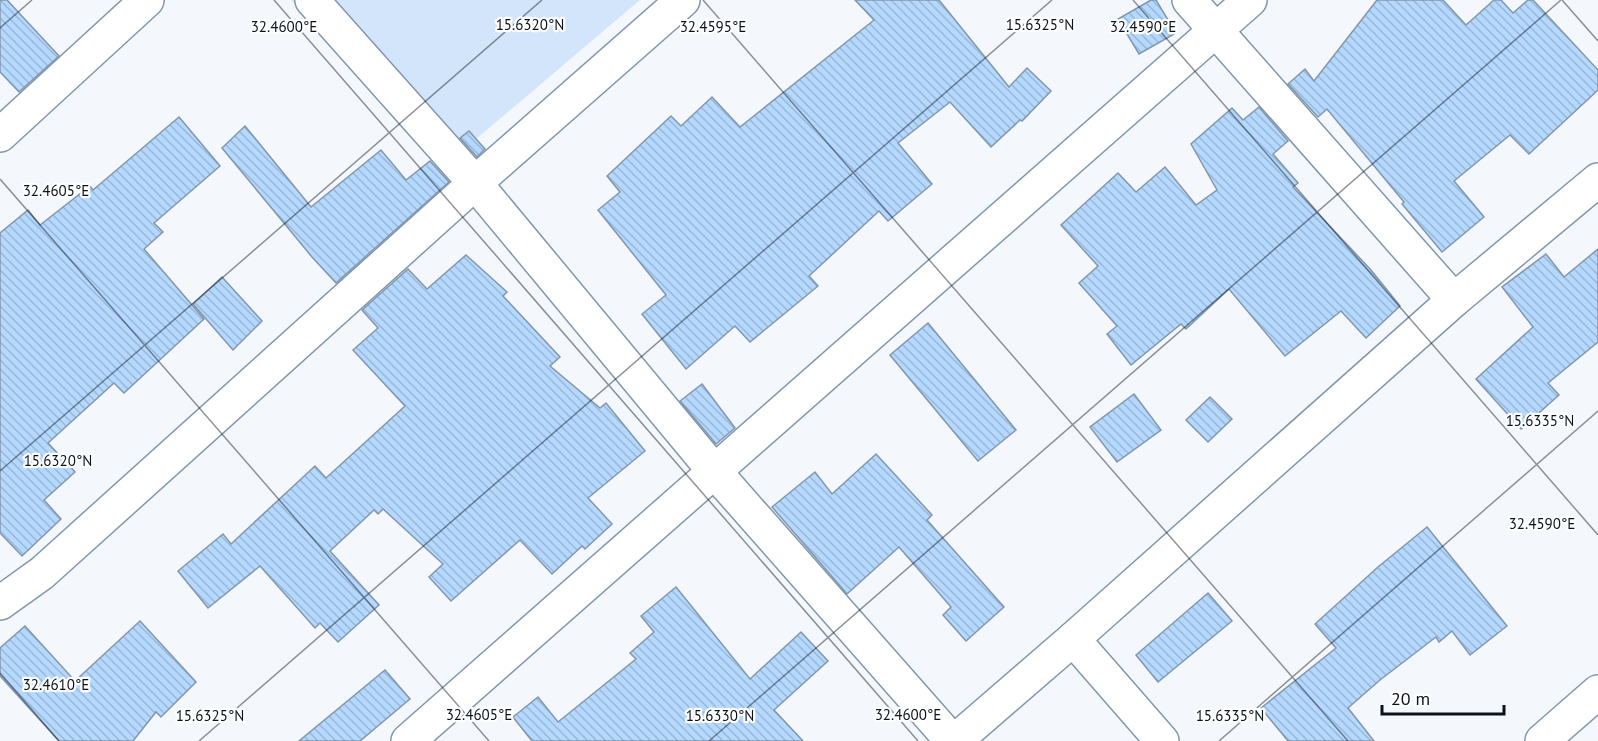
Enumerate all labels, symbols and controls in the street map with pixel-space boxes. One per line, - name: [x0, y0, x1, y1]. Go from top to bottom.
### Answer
- text: 15.6320°N: [496, 15, 564, 34]
- text: 15.6325°N: [1006, 15, 1074, 34]
- text: 32.4600°E: [251, 17, 317, 36]
- text: 32.4595°E: [680, 17, 746, 36]
- text: 32.4590°E: [1110, 17, 1176, 36]
- text: 32.4605°E: [23, 181, 89, 200]
- text: 15.6335°N: [1506, 411, 1574, 430]
- text: 15.6320°N: [24, 451, 92, 470]
- text: 32.4590°E: [1509, 514, 1575, 533]
- text: 32.4610°E: [23, 675, 89, 694]
- scale bar: [1382, 678, 1504, 716]
- text: 20 m: [1391, 687, 1430, 710]
- text: 32.4605°E: [446, 705, 512, 724]
- text: 32.4600°E: [875, 705, 941, 724]
- text: 15.6325°N: [176, 706, 244, 725]
- text: 15.6330°N: [686, 706, 754, 725]
- text: 15.6335°N: [1196, 706, 1264, 725]

